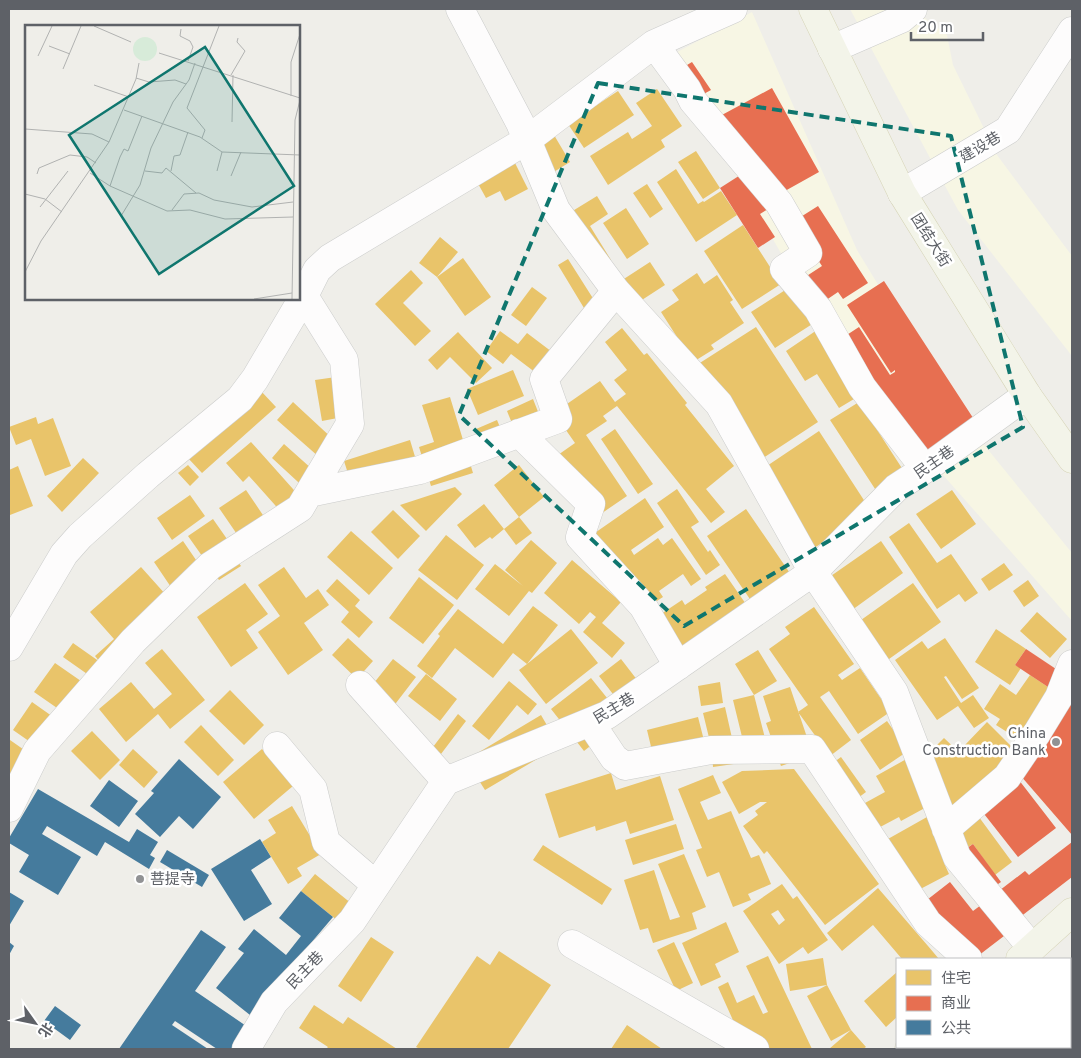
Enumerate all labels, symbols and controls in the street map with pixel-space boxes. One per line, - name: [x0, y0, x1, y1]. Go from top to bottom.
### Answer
- scale bar: [911, 10, 984, 42]
- text: 20 m: [918, 19, 953, 38]
- inset map: [25, 25, 300, 300]
- street label: 建设巷: [957, 129, 1005, 168]
- street label: 团结大街: [906, 210, 954, 271]
- street label: 民主巷: [911, 443, 959, 484]
- street label: 民主巷: [591, 690, 639, 729]
- place label: China Construction Bank: [922, 725, 1046, 761]
- marker: China Construction Bank: [1050, 736, 1062, 748]
- place label: 菩提寺: [150, 871, 195, 890]
- marker: 菩提寺: [134, 873, 146, 885]
- street label: 民主巷: [284, 948, 329, 994]
- legend: [896, 958, 1071, 1048]
- text: 住宅: [941, 970, 971, 989]
- text: 商业: [941, 995, 971, 1014]
- north arrow: [10, 998, 60, 1048]
- text: 北: [34, 1019, 56, 1040]
- text: 公共: [941, 1020, 971, 1039]

